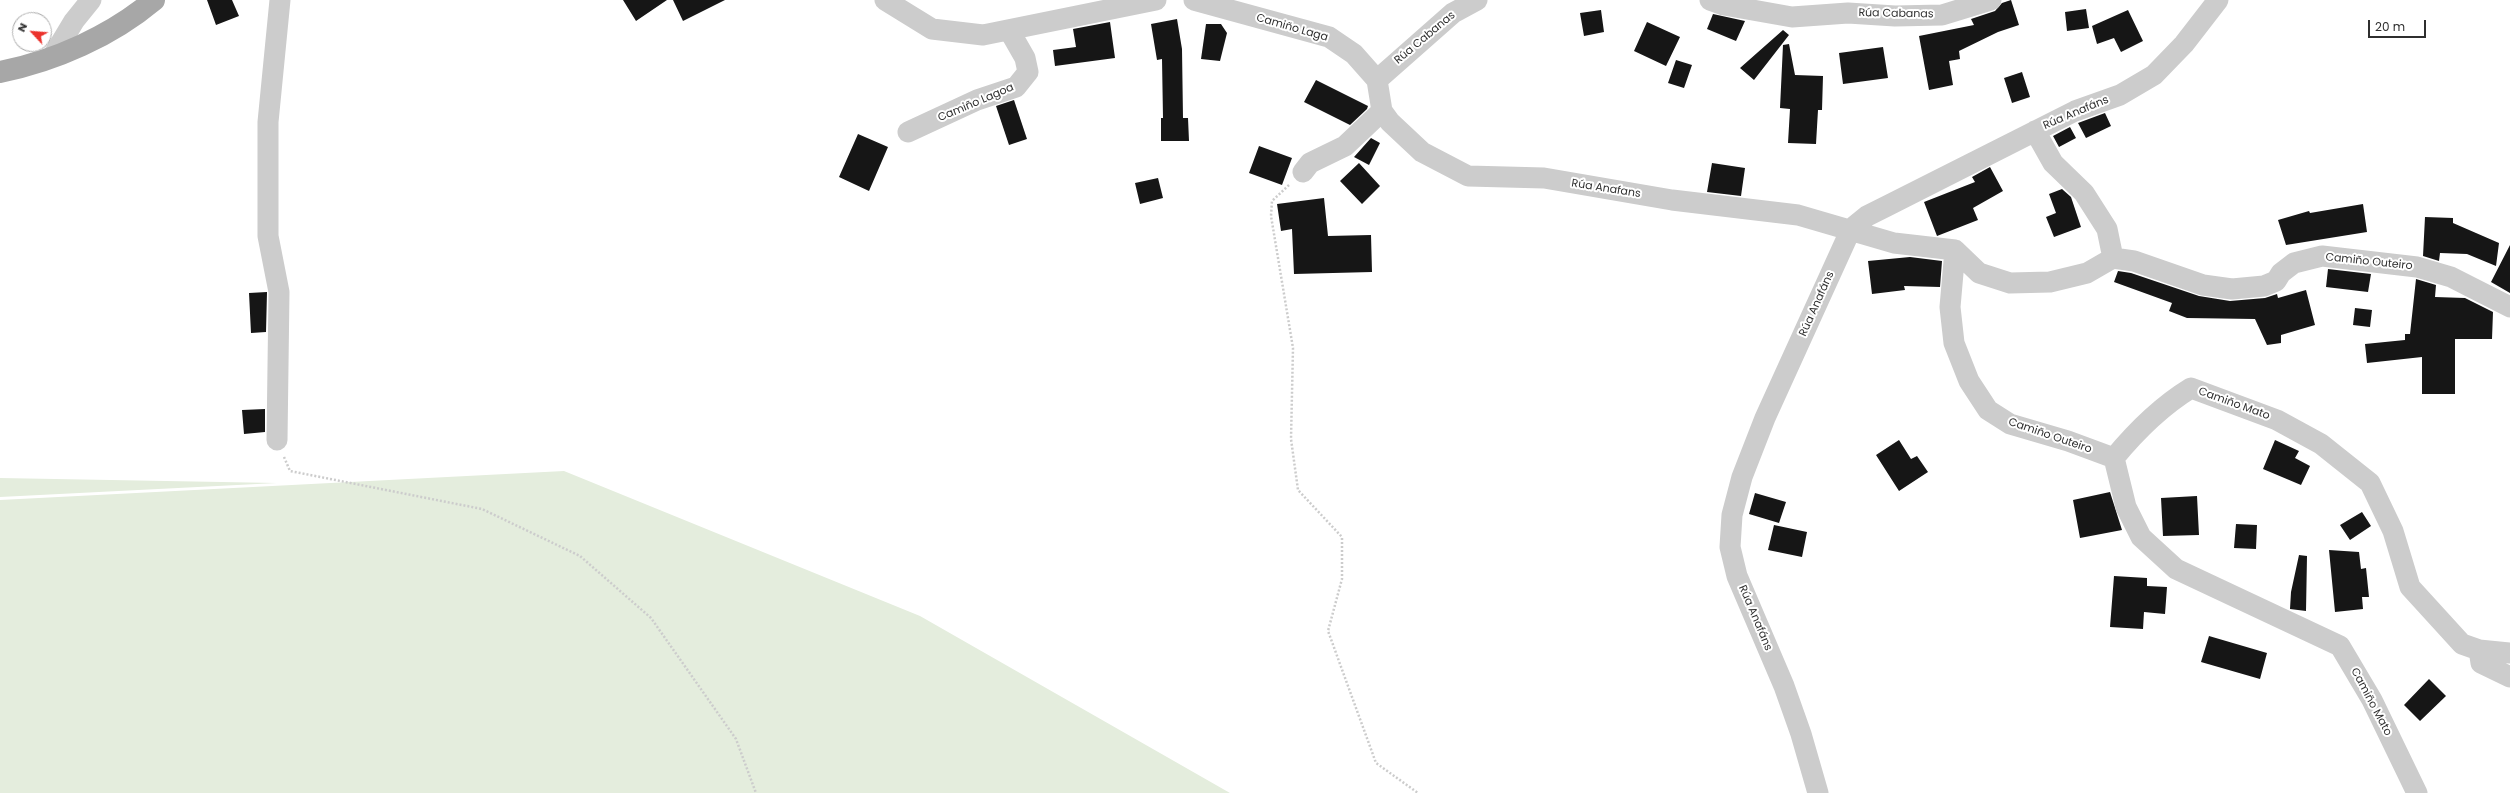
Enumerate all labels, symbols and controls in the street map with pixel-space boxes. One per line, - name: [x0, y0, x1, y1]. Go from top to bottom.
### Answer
- street label: Rúa Cabanas: [1858, 7, 1934, 21]
- street label: Rúa Cabanas: [1392, 9, 1458, 67]
- street label: Camiño Laga: [1255, 11, 1329, 45]
- north arrow: [12, 12, 52, 52]
- scale bar: [2370, 12, 2428, 38]
- text: 20 m: [2375, 18, 2405, 35]
- text: N: [13, 20, 31, 34]
- street label: Camiño Lagoa: [936, 81, 1016, 125]
- street label: Rúa Anafáns: [2041, 93, 2111, 133]
- street label: Rúa Anafans: [1570, 177, 1642, 201]
- street label: Camiño Outeiro: [2325, 251, 2413, 273]
- street label: Rúa Anafáns: [1797, 269, 1837, 339]
- street label: Camiño Mato: [2197, 385, 2271, 423]
- street label: Camiño Outeiro: [2007, 416, 2093, 456]
- street label: Rúa Anafáns: [1735, 583, 1775, 653]
- street label: Camiño Mato: [2348, 666, 2394, 738]

